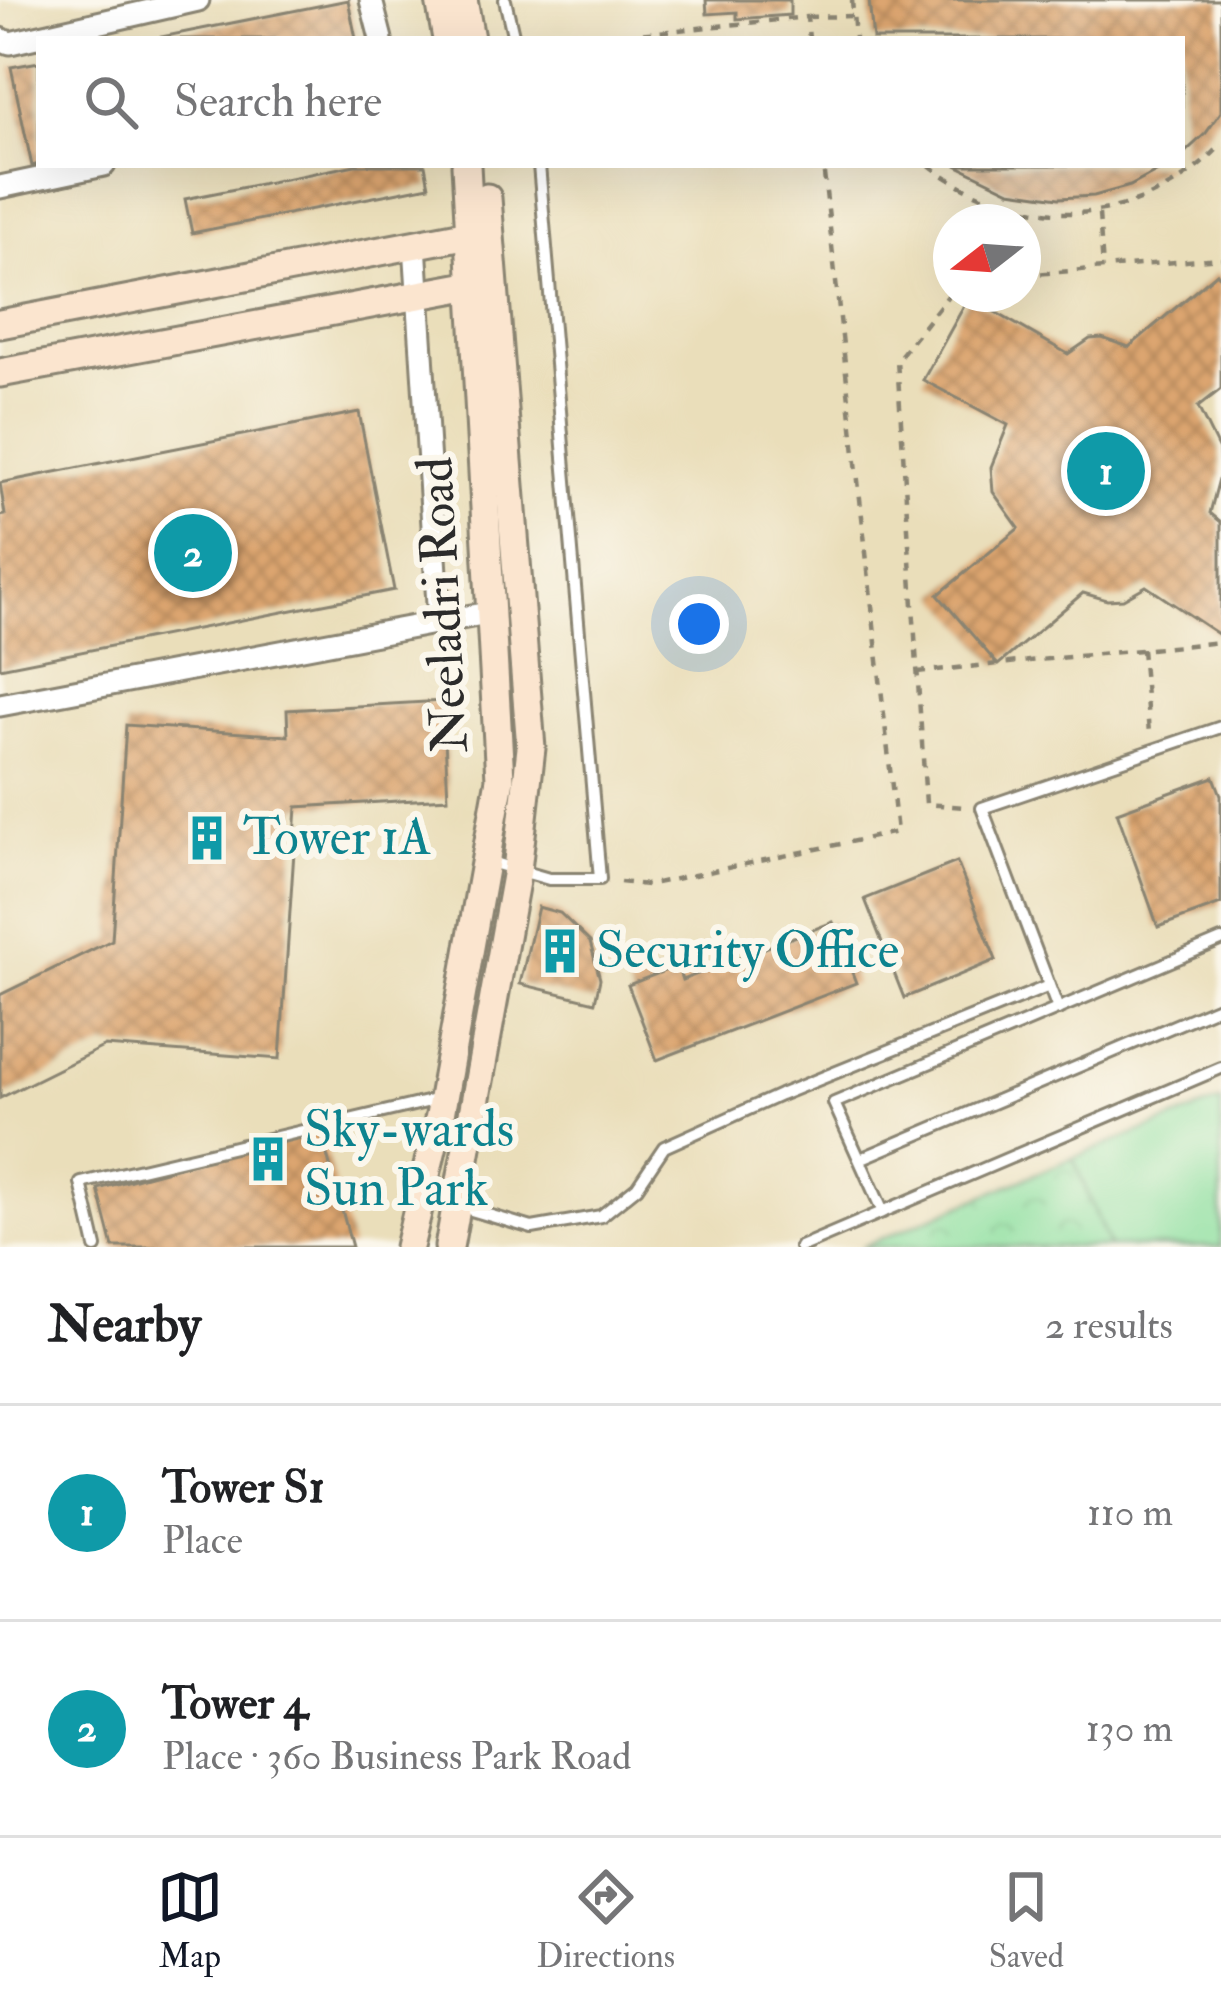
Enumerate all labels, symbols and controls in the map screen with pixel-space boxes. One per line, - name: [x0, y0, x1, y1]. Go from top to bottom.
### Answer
- search box: [36, 36, 1185, 168]
- icon: search: [78, 69, 144, 135]
- text: Search here: [174, 74, 382, 130]
- north arrow: [933, 204, 1041, 312]
- pin: 1: [1067, 426, 1145, 516]
- street label: Neeladri Road: [403, 455, 483, 755]
- pin: 2: [154, 508, 232, 598]
- your location: [669, 594, 729, 654]
- place label: Tower 1A: [243, 806, 431, 870]
- building icon: Tower 1A: [182, 813, 232, 863]
- place label: Security Office: [596, 919, 899, 983]
- building icon: Security Office: [535, 926, 585, 976]
- place label: Sky-wards Sun Park: [304, 1098, 514, 1221]
- building icon: Sky-wards Sun Park: [243, 1134, 293, 1184]
- text: Nearby: [48, 1293, 201, 1357]
- text: 2 results: [1045, 1301, 1173, 1350]
- text: Tower S1: [162, 1460, 325, 1516]
- text: 1: [80, 1488, 94, 1537]
- text: 110 m: [1087, 1488, 1173, 1537]
- text: Place: [162, 1516, 243, 1565]
- text: Tower 4: [162, 1676, 308, 1732]
- text: 2: [77, 1704, 97, 1753]
- text: 130 m: [1086, 1704, 1173, 1753]
- text: Place · 360 Business Park Road: [162, 1732, 631, 1781]
- tab: Map: [157, 1864, 223, 1977]
- tab: Directions: [537, 1864, 675, 1977]
- tab: Saved: [989, 1864, 1064, 1977]

